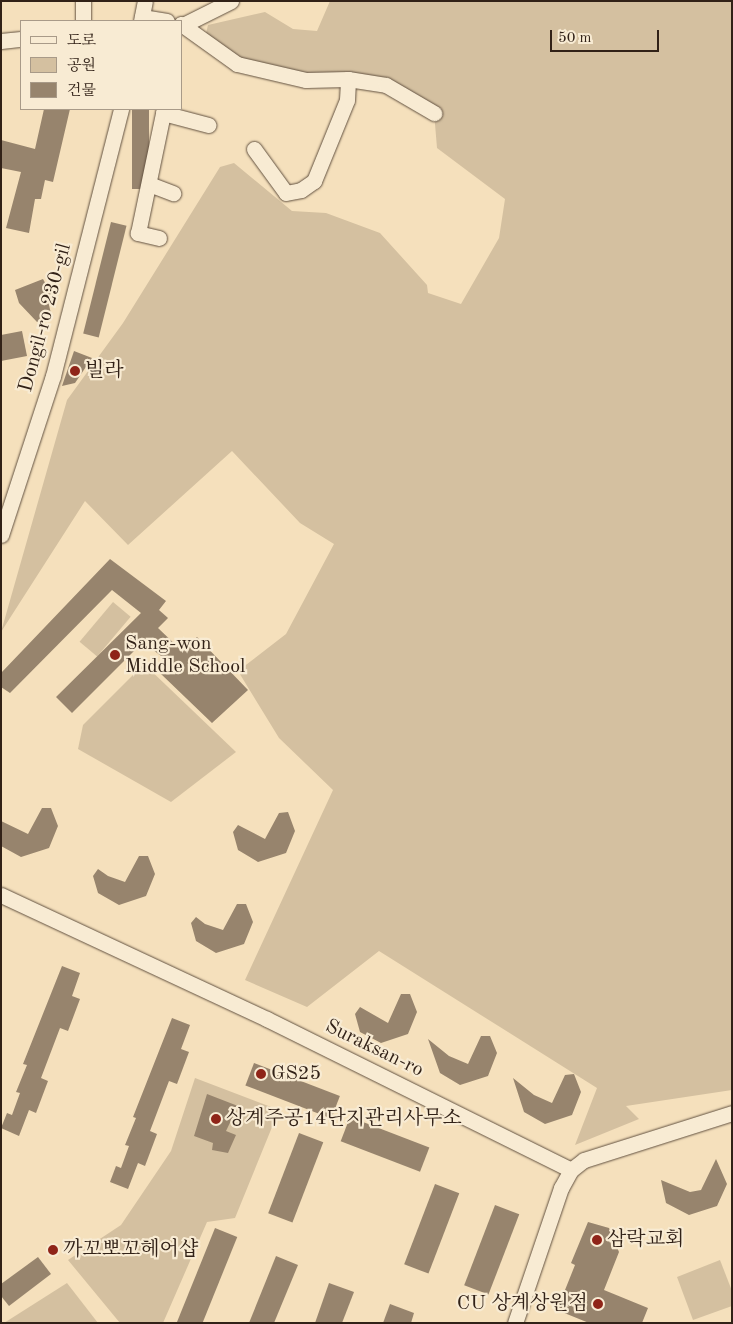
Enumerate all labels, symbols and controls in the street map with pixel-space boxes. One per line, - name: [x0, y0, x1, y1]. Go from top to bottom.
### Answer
- legend: [20, 20, 182, 110]
- scale bar: [553, 20, 662, 52]
- text: 50 m: [558, 31, 592, 46]
- text: 도로: [67, 34, 96, 49]
- text: 공원: [67, 59, 96, 74]
- text: 건물: [67, 84, 96, 99]
- street label: Dongil-ro 230-gil: [15, 241, 77, 395]
- place label: 빌라: [85, 359, 124, 383]
- marker: 빌라: [69, 365, 81, 377]
- place label: Sang-won Middle School: [125, 632, 245, 679]
- marker: Sang-won Middle School: [109, 649, 121, 661]
- street label: Suraksan-ro: [321, 1015, 427, 1083]
- place label: GS25: [271, 1062, 321, 1086]
- marker: GS25: [255, 1068, 267, 1080]
- place label: 상계주공14단지관리사무소: [226, 1107, 462, 1131]
- marker: 상계주공14단지관리사무소: [210, 1113, 222, 1125]
- place label: 삼락교회: [607, 1228, 684, 1252]
- marker: 삼락교회: [591, 1234, 603, 1246]
- place label: 까꼬뽀꼬헤어샵: [63, 1238, 198, 1262]
- marker: 까꼬뽀꼬헤어샵: [47, 1244, 59, 1256]
- place label: CU 상계상원점: [457, 1292, 588, 1316]
- marker: CU 상계상원점: [592, 1298, 604, 1310]

